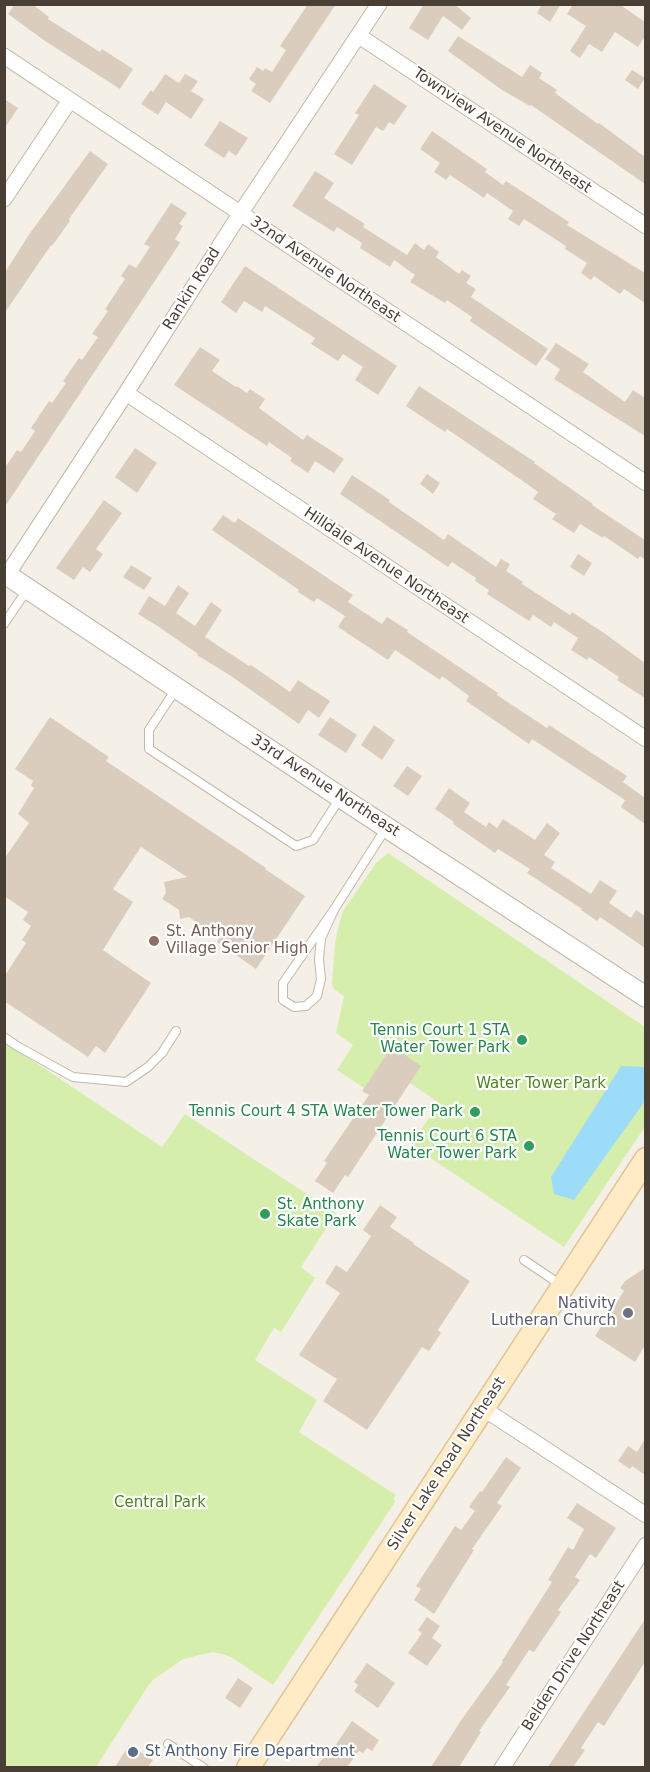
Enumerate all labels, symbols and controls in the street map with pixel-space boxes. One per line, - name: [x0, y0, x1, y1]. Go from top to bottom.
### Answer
- street label: Townview Avenue Northeast: [409, 64, 595, 198]
- street label: 32nd Avenue Northeast: [246, 213, 404, 327]
- street label: Rankin Road: [160, 245, 224, 333]
- street label: Hilldale Avenue Northeast: [300, 504, 472, 628]
- street label: 33rd Avenue Northeast: [247, 731, 403, 841]
- place label: St. Anthony Village Senior High: [166, 923, 308, 958]
- marker: St. Anthony Village Senior High: [147, 934, 161, 948]
- place label: Tennis Court 1 STA Water Tower Park: [370, 1022, 510, 1057]
- marker: Tennis Court 1 STA Water Tower Park: [515, 1033, 529, 1047]
- park label: Water Tower Park: [476, 1075, 606, 1093]
- place label: Tennis Court 4 STA Water Tower Park: [189, 1103, 463, 1121]
- marker: Tennis Court 4 STA Water Tower Park: [468, 1105, 482, 1119]
- place label: Tennis Court 6 STA Water Tower Park: [377, 1128, 517, 1163]
- marker: Tennis Court 6 STA Water Tower Park: [522, 1139, 536, 1153]
- place label: St. Anthony Skate Park: [277, 1196, 365, 1231]
- marker: St. Anthony Skate Park: [258, 1207, 272, 1221]
- place label: Nativity Lutheran Church: [491, 1295, 616, 1330]
- marker: Nativity Lutheran Church: [621, 1306, 635, 1320]
- street label: Silver Lake Road Northeast: [384, 1374, 510, 1554]
- park label: Central Park: [114, 1494, 206, 1512]
- street label: Belden Drive Northeast: [519, 1577, 629, 1735]
- place label: St Anthony Fire Department: [145, 1743, 355, 1761]
- marker: St Anthony Fire Department: [126, 1745, 140, 1759]

